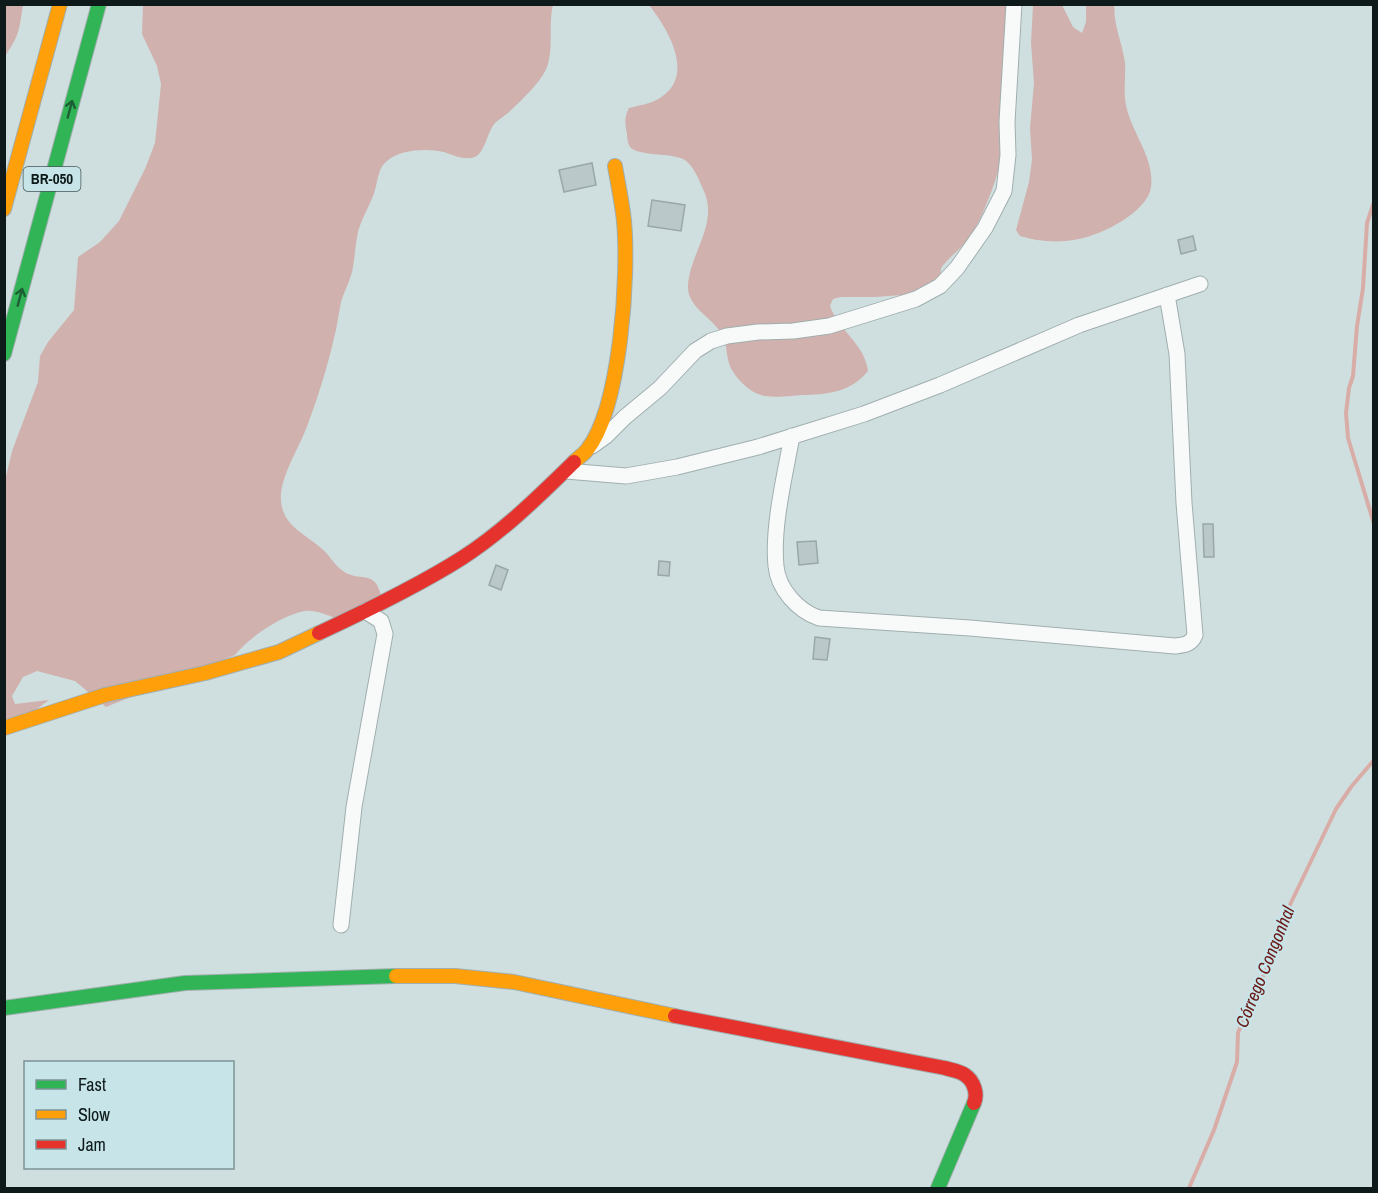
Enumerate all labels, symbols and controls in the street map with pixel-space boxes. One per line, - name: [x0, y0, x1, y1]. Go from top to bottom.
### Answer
- one-way arrow: [65, 100, 77, 119]
- road number: BR-050: [23, 167, 80, 191]
- one-way arrow: [14, 288, 26, 307]
- water label: Córrego Congonhal: [1229, 902, 1301, 1031]
- legend: [24, 1061, 234, 1169]
- text: Fast: [78, 1072, 106, 1097]
- text: Slow: [78, 1102, 110, 1127]
- text: Jam: [78, 1132, 106, 1157]

